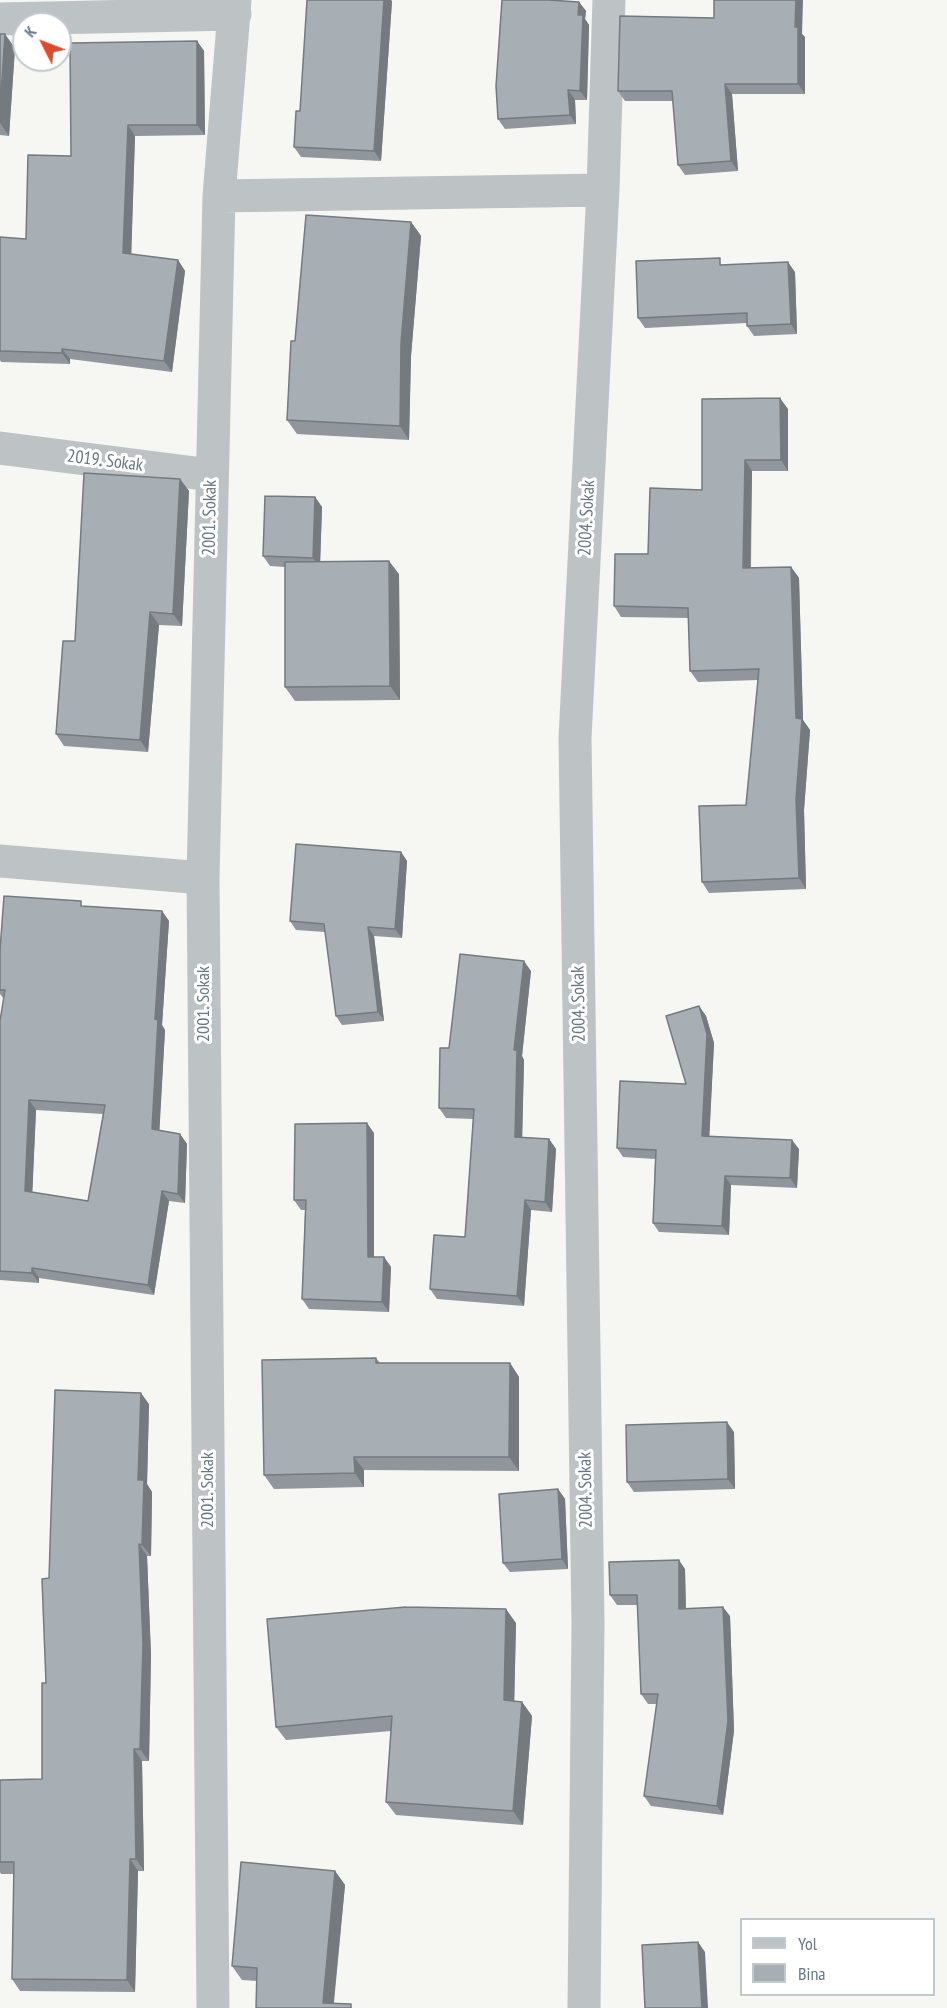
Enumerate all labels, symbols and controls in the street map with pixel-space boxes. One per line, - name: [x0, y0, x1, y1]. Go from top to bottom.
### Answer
- north arrow: [12, 12, 72, 72]
- text: K: [20, 22, 40, 41]
- street label: 2019. Sokak: [66, 446, 144, 476]
- street label: 2004. Sokak: [574, 479, 600, 557]
- street label: 2001. Sokak: [199, 480, 221, 556]
- street label: 2001. Sokak: [193, 966, 215, 1042]
- street label: 2004. Sokak: [568, 966, 590, 1042]
- street label: 2001. Sokak: [197, 1452, 219, 1528]
- street label: 2004. Sokak: [575, 1452, 597, 1528]
- legend: [740, 1918, 935, 1996]
- text: Yol: [798, 1932, 817, 1955]
- text: Bina: [798, 1962, 826, 1985]

